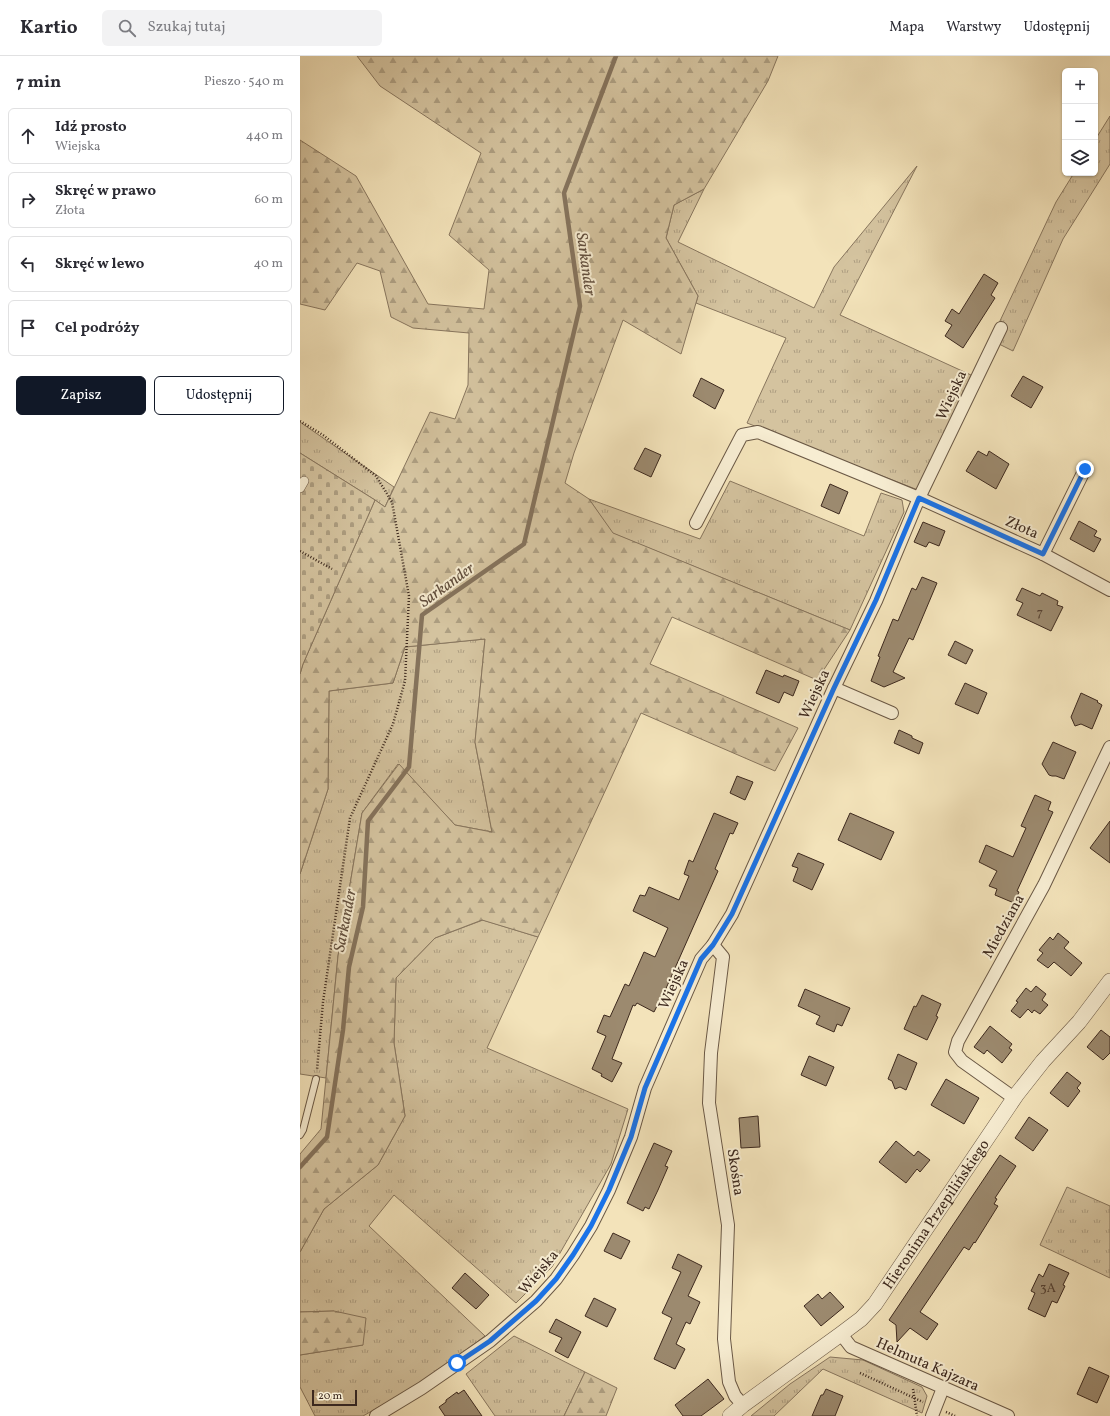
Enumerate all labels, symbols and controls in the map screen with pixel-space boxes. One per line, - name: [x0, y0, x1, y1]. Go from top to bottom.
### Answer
- search box: [102, 10, 382, 46]
- text: Kartio: [20, 15, 78, 41]
- icon: search: [116, 17, 138, 39]
- text: Szukaj tutaj: [148, 17, 225, 38]
- text: Mapa: [889, 18, 924, 37]
- text: Warstwy: [946, 18, 1001, 37]
- text: Udostępnij: [1023, 18, 1090, 37]
- map controls: [1062, 68, 1098, 176]
- button: +: [1062, 68, 1098, 104]
- text: 7 min: [16, 71, 61, 94]
- text: Pieszo · 540 m: [204, 73, 284, 91]
- button: −: [1062, 104, 1098, 140]
- text: Idź prosto: [55, 117, 127, 138]
- icon: ahead: [17, 125, 39, 147]
- text: 440 m: [246, 127, 283, 145]
- text: Wiejska: [55, 138, 101, 156]
- button: layers: [1062, 140, 1098, 176]
- text: Skręć w prawo: [55, 181, 156, 202]
- icon: right: [17, 189, 39, 211]
- text: 60 m: [255, 191, 283, 209]
- text: Złota: [55, 202, 85, 220]
- water label: Sarkander: [570, 231, 600, 298]
- icon: left: [17, 253, 39, 275]
- text: Skręć w lewo: [55, 254, 144, 275]
- text: 40 m: [254, 255, 283, 273]
- icon: arrive: [17, 317, 39, 339]
- text: Cel podróży: [55, 318, 139, 339]
- street label: Wiejska: [932, 367, 973, 424]
- button: Zapisz: [16, 376, 146, 415]
- button: Udostępnij: [154, 376, 284, 415]
- route end: [1076, 460, 1094, 478]
- street label: Złota: [1001, 512, 1041, 545]
- water label: Sarkander: [415, 557, 480, 613]
- house number: 7: [1037, 604, 1043, 622]
- street label: Wiejska: [795, 666, 836, 723]
- water label: Sarkander: [329, 886, 363, 954]
- street label: Miedziana: [978, 891, 1030, 962]
- street label: Wiejska: [654, 956, 695, 1013]
- street label: Hieronima Przepilińskiego: [879, 1136, 995, 1294]
- street label: Skośna: [720, 1147, 749, 1197]
- street label: Wiejska: [514, 1246, 564, 1300]
- house number: 3A: [1040, 1280, 1056, 1298]
- street label: Helmuta Kajzara: [872, 1333, 982, 1398]
- route start: [448, 1354, 466, 1372]
- scale bar: [312, 1388, 357, 1407]
- text: 20 m: [318, 1389, 342, 1404]

